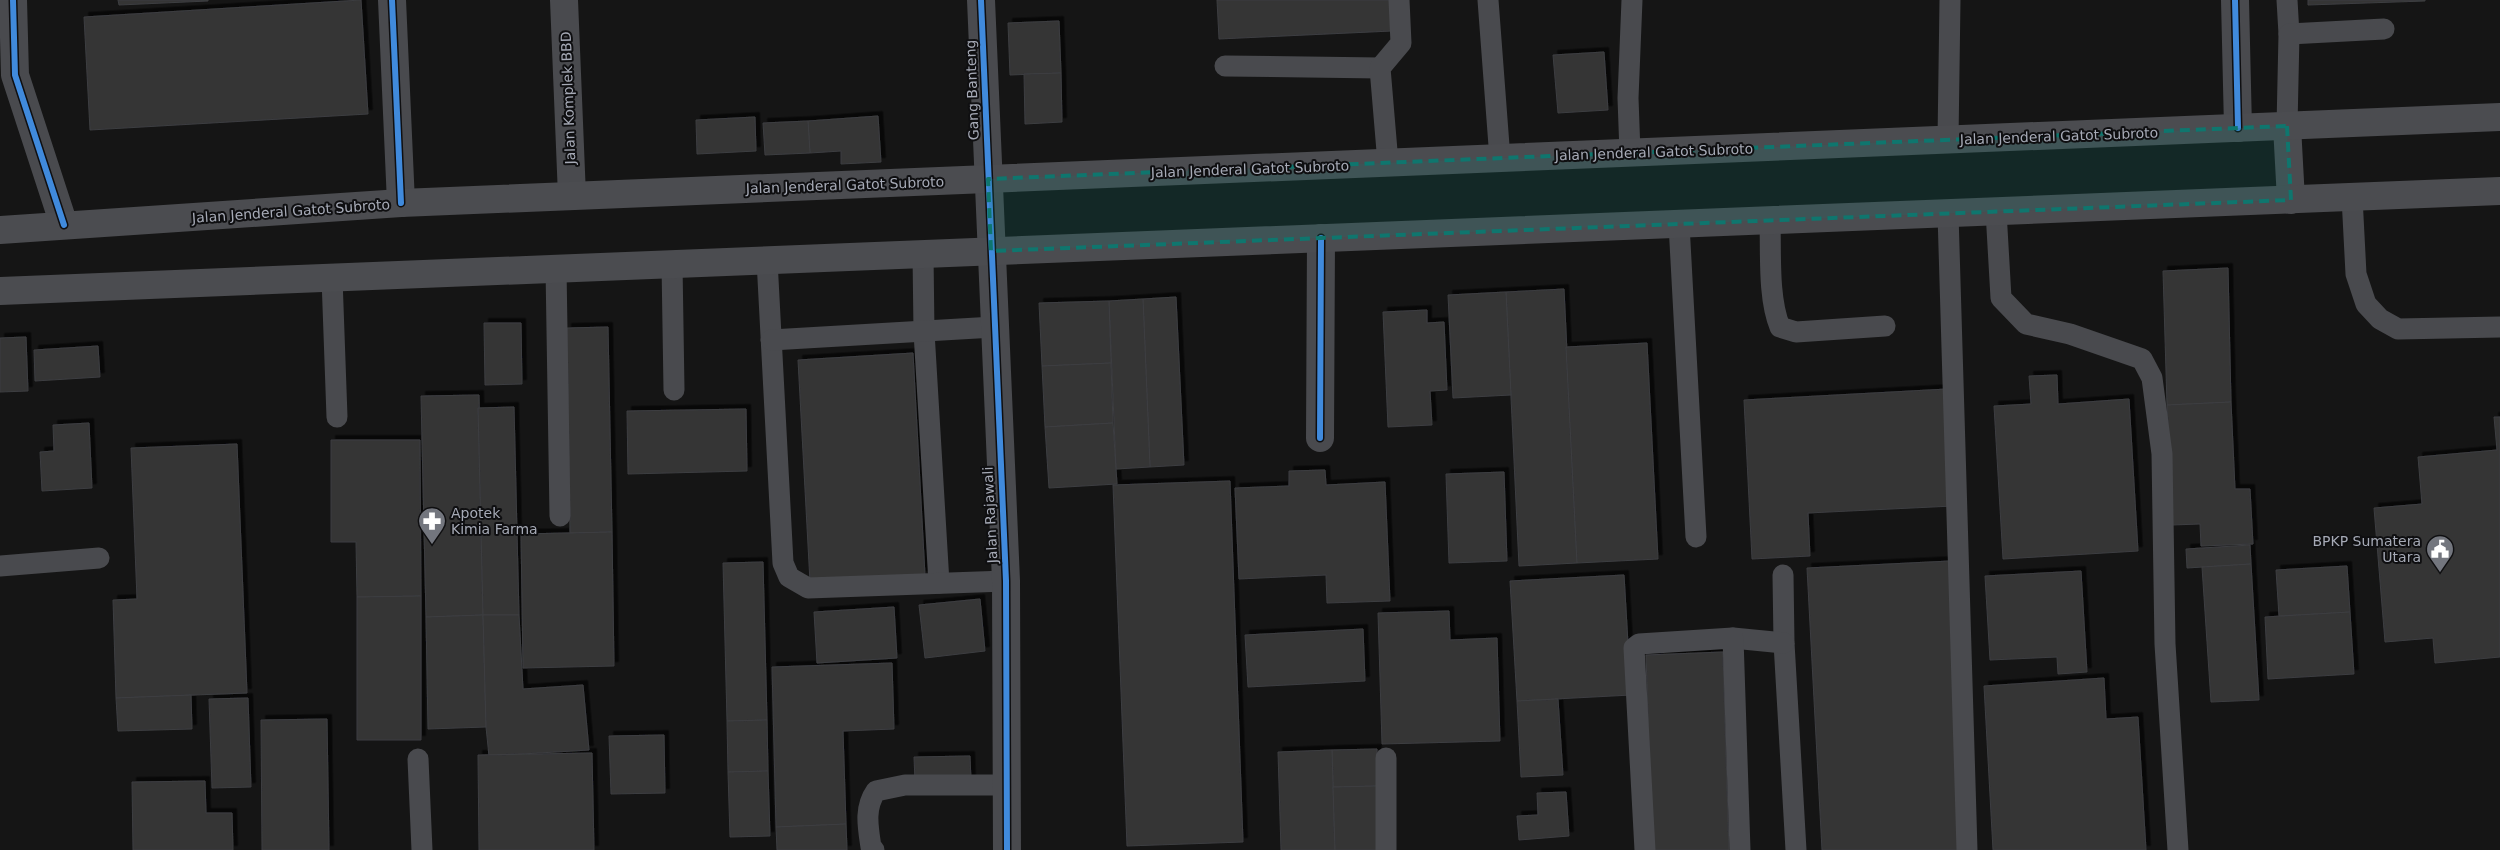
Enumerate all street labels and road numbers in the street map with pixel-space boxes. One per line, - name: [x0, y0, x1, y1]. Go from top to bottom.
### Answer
- street label: Jalan Komplek BBD: [558, 31, 578, 166]
- street label: Gang Banteng: [962, 39, 982, 141]
- street label: Jalan Jenderal Gatot Subroto: [1959, 125, 2158, 147]
- street label: Jalan Jenderal Gatot Subroto: [1554, 141, 1753, 163]
- street label: Jalan Jenderal Gatot Subroto: [1150, 158, 1349, 180]
- street label: Jalan Jenderal Gatot Subroto: [745, 174, 944, 196]
- street label: Jalan Jenderal Gatot Subroto: [190, 196, 391, 226]
- street label: Jalan Rajawali: [979, 466, 1001, 565]

